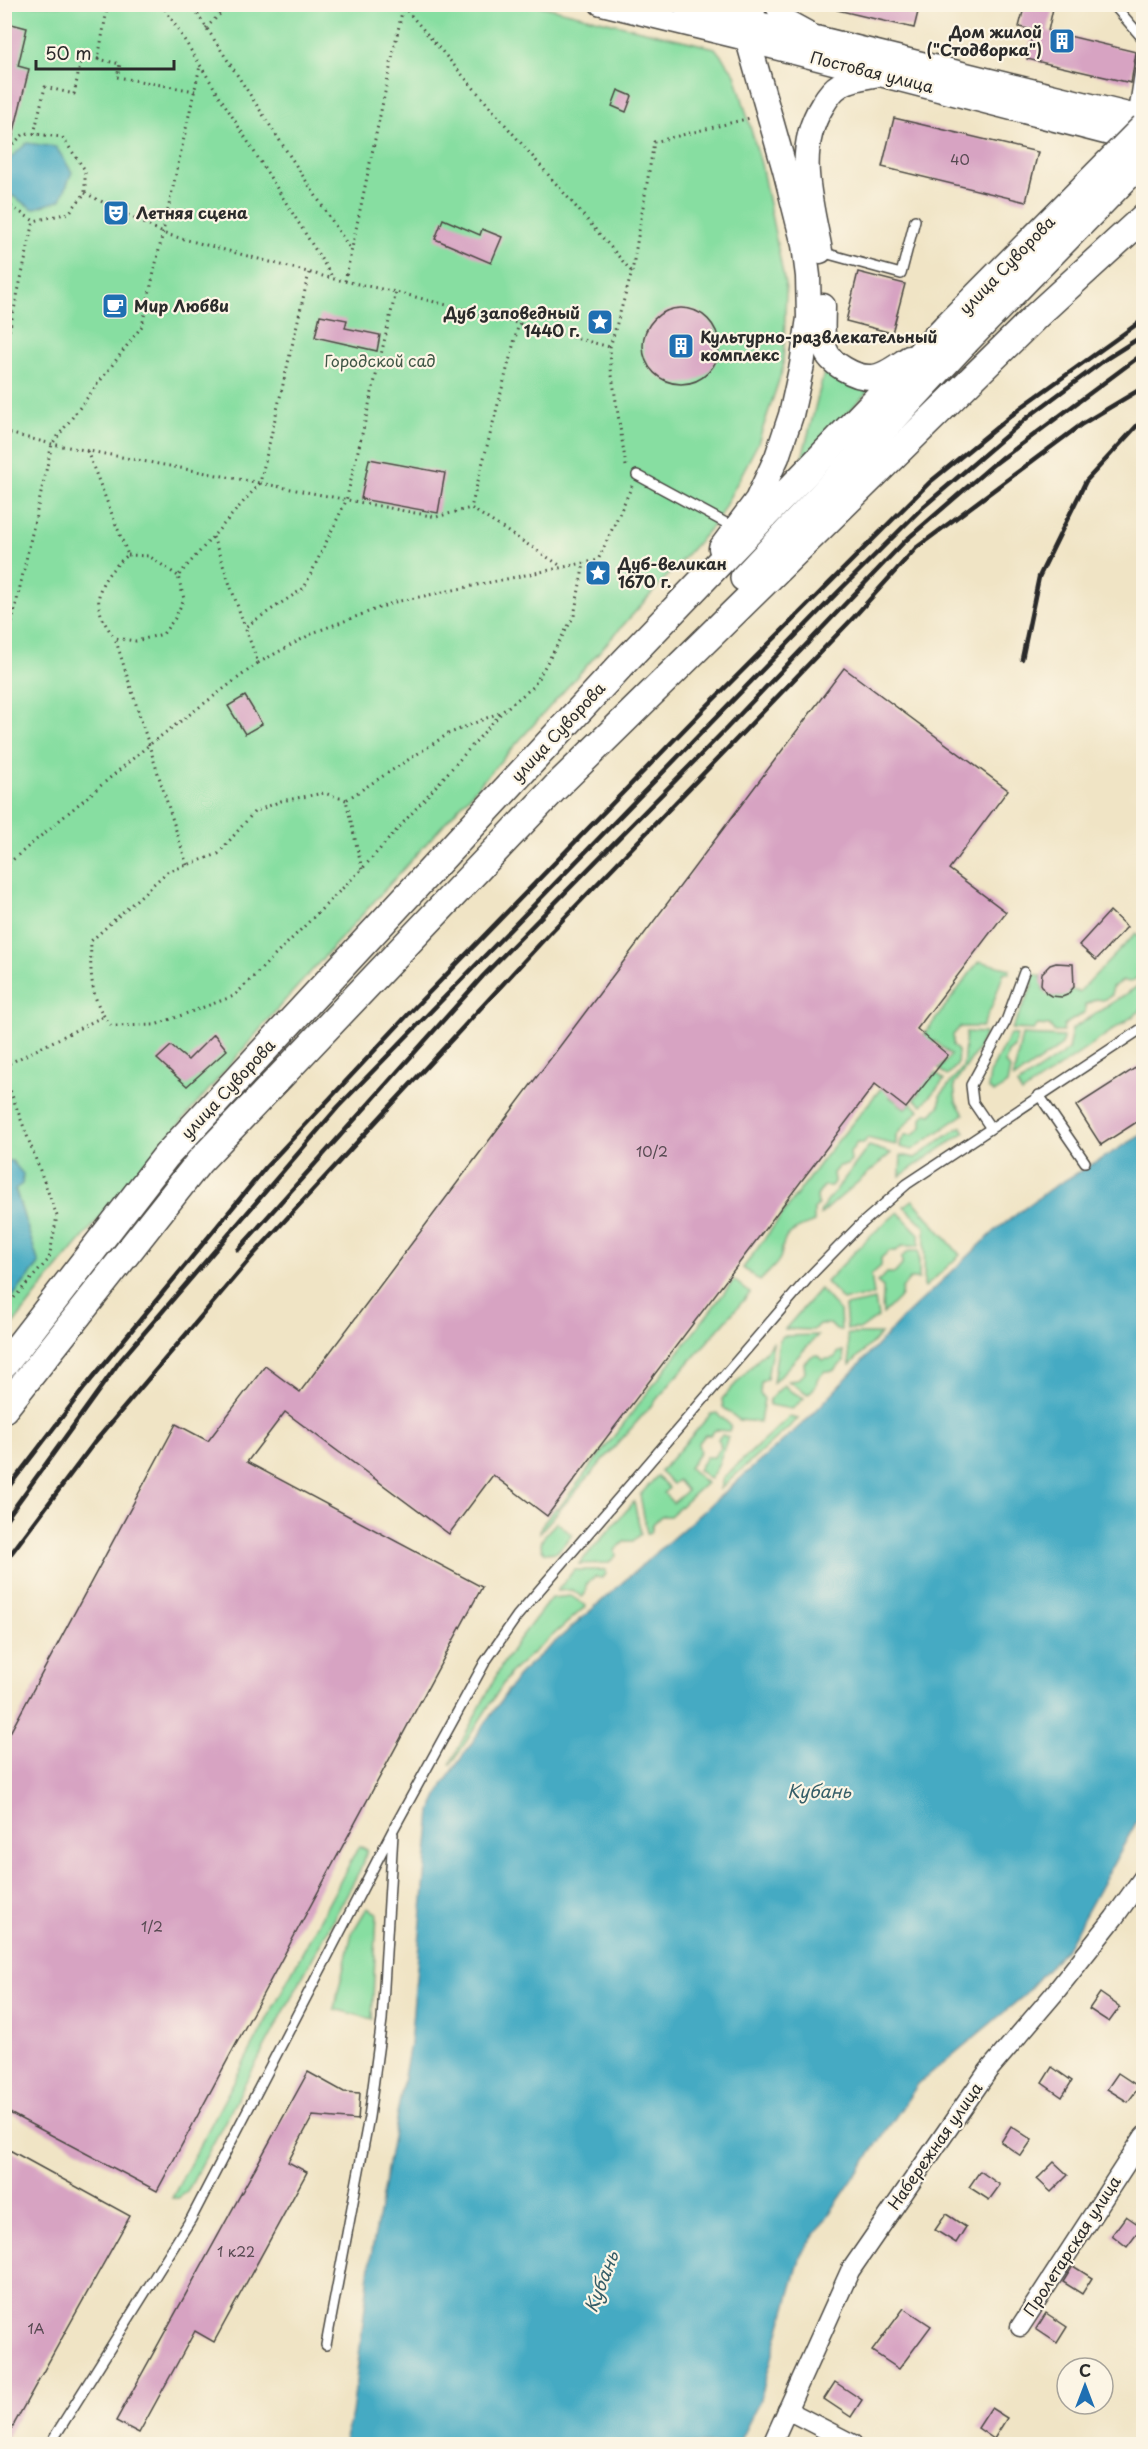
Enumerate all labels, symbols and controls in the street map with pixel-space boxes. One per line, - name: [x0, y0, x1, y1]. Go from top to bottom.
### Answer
- place label: Дом жилой ("Стодворка"): [927, 19, 1042, 61]
- building icon: Дом жилой ("Стодворка"): [1047, 26, 1077, 56]
- scale bar: [36, 33, 174, 71]
- text: 50 m: [45, 39, 92, 66]
- street label: Постовая улица: [808, 44, 936, 98]
- house number: 40: [950, 149, 970, 170]
- theatre icon: Летняя сцена: [101, 198, 131, 228]
- place label: Летняя сцена: [136, 200, 248, 224]
- street label: улица Суворова: [953, 210, 1060, 319]
- cafe icon: Мир Любви: [100, 291, 130, 321]
- place label: Мир Любви: [134, 293, 229, 317]
- place label: Дуб заповедный 1440 г.: [443, 300, 580, 342]
- place icon: Дуб заповедный 1440 г.: [585, 307, 615, 337]
- place label: Культурно-развлекательный комплекс: [700, 324, 938, 366]
- building icon: Культурно-развлекательный комплекс: [666, 331, 696, 361]
- park label: Городской сад: [324, 348, 436, 372]
- place label: Дуб-великан 1670 г.: [617, 551, 727, 593]
- place icon: Дуб-великан 1670 г.: [583, 558, 613, 588]
- street label: улица Суворова: [504, 676, 610, 787]
- street label: улица Суворова: [174, 1033, 280, 1144]
- house number: 10/2: [636, 1141, 668, 1162]
- water label: Кубань: [787, 1777, 852, 1804]
- house number: 1/2: [141, 1916, 163, 1937]
- street label: Набережная улица: [881, 2077, 987, 2214]
- street label: Пролетарская улица: [1017, 2170, 1126, 2321]
- house number: 1 к22: [217, 2241, 255, 2262]
- water label: Кубань: [577, 2246, 625, 2316]
- house number: 1А: [27, 2318, 45, 2339]
- north arrow: [1055, 2356, 1115, 2416]
- text: С: [1079, 2358, 1091, 2382]

